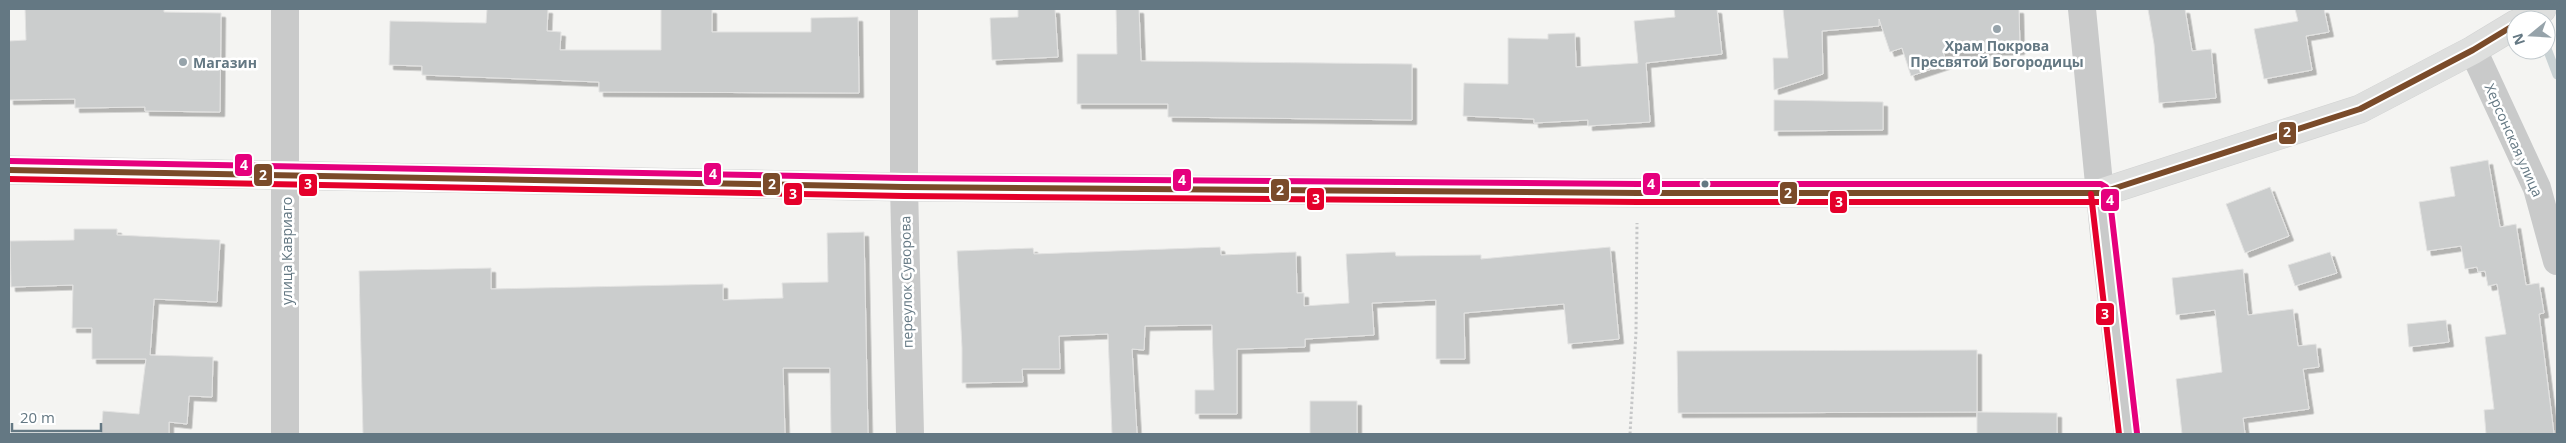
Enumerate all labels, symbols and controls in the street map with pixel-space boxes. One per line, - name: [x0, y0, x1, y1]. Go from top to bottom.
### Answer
- north arrow: [2506, 10, 2556, 60]
- marker: Храм Покрова Пресвятой Богородицы: [1991, 23, 2003, 35]
- text: N: [2507, 31, 2529, 48]
- place label: Храм Покрова Пресвятой Богородицы: [1910, 36, 2084, 71]
- place label: Магазин: [193, 53, 257, 72]
- marker: Магазин: [177, 56, 189, 68]
- street label: Херсонская улица: [2480, 80, 2548, 200]
- line badge: 2: [2278, 121, 2297, 145]
- text: 2: [2283, 122, 2291, 141]
- line badge: 4: [234, 153, 253, 177]
- text: 4: [240, 155, 248, 174]
- line badge: 4: [703, 162, 722, 186]
- line badge: 2: [253, 163, 273, 187]
- text: 4: [709, 164, 717, 183]
- text: 2: [259, 165, 267, 184]
- line badge: 4: [1172, 168, 1192, 192]
- text: 4: [1178, 170, 1186, 189]
- line badge: 2: [762, 172, 781, 196]
- line badge: 4: [1642, 172, 1661, 196]
- line badge: 3: [298, 173, 318, 197]
- text: 3: [304, 174, 312, 193]
- text: 2: [768, 174, 776, 193]
- text: 4: [1647, 174, 1655, 193]
- line badge: 2: [1270, 178, 1290, 202]
- unlabelled marker: [1700, 179, 1710, 189]
- text: 2: [1276, 180, 1284, 199]
- line badge: 2: [1779, 181, 1798, 205]
- line badge: 3: [783, 182, 803, 206]
- text: 2: [1784, 183, 1792, 202]
- text: 3: [789, 184, 797, 203]
- line badge: 3: [1306, 187, 1325, 211]
- line badge: 4: [2100, 188, 2120, 212]
- text: 3: [1312, 189, 1320, 208]
- line badge: 3: [1829, 190, 1848, 214]
- text: 4: [2106, 190, 2114, 209]
- text: 3: [1835, 192, 1843, 211]
- street label: улица Кавриаго: [277, 197, 296, 305]
- street label: переулок Суворова: [895, 216, 917, 348]
- line badge: 3: [2095, 302, 2115, 326]
- text: 3: [2101, 304, 2109, 323]
- scale bar: [12, 400, 101, 432]
- text: 20 m: [20, 407, 55, 427]

